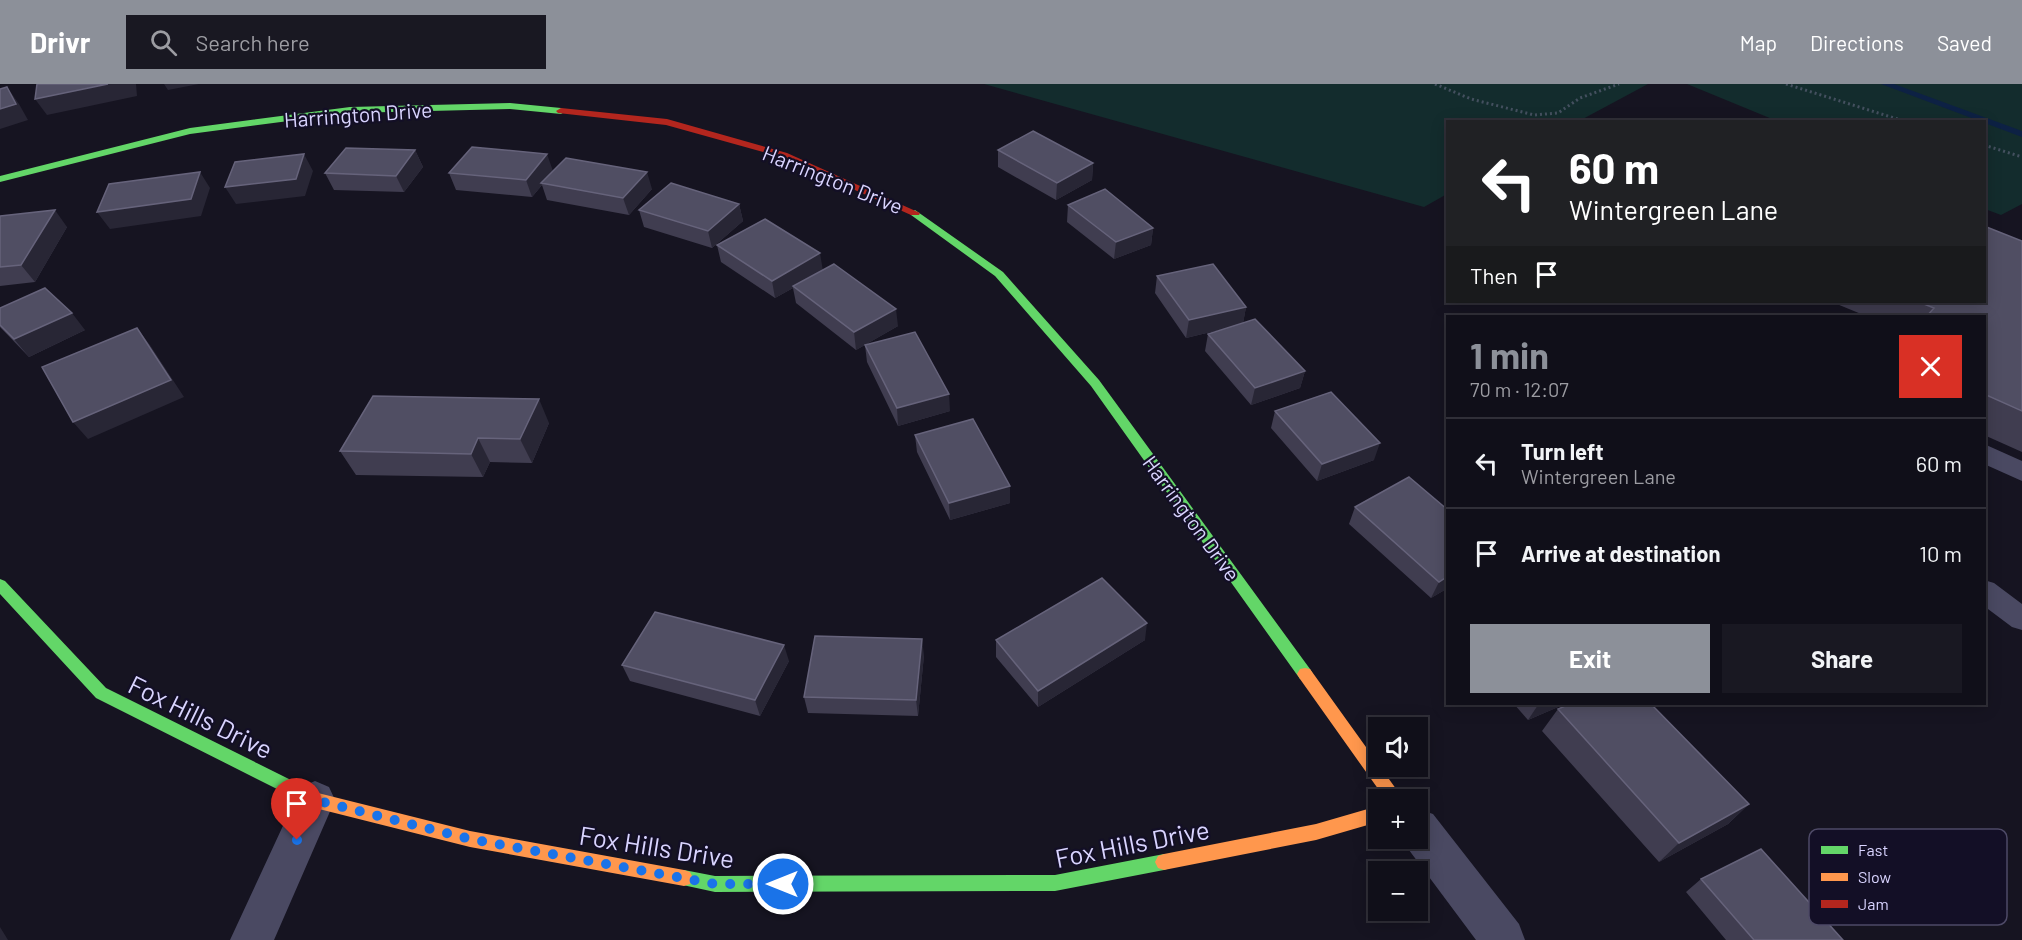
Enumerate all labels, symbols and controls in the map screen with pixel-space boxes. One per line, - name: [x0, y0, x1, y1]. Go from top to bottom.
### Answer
- search box: [126, 15, 546, 69]
- text: Drivr: [30, 25, 90, 59]
- icon: search: [147, 26, 180, 59]
- text: Search here: [195, 29, 310, 55]
- text: Map: [1740, 30, 1777, 55]
- text: Directions: [1810, 30, 1904, 55]
- text: Saved: [1937, 30, 1992, 55]
- street label: Harrington Drive: [283, 96, 433, 132]
- street label: Harrington Drive: [759, 140, 907, 218]
- text: 60 m: [1569, 142, 1659, 192]
- icon: left: [1470, 144, 1548, 222]
- text: Wintergreen Lane: [1569, 193, 1778, 225]
- icon: arrive: [1530, 258, 1563, 291]
- text: Then: [1470, 262, 1518, 288]
- text: 1 min: [1470, 333, 1549, 376]
- button: close: [1899, 335, 1962, 398]
- text: 70 m · 12:07: [1470, 377, 1569, 401]
- text: Turn left: [1521, 438, 1604, 464]
- icon: left: [1470, 447, 1503, 480]
- street label: Harrington Drive: [1138, 450, 1246, 586]
- text: 60 m: [1916, 450, 1962, 476]
- text: Wintergreen Lane: [1521, 464, 1676, 488]
- icon: arrive: [1470, 537, 1503, 570]
- text: Arrive at destination: [1521, 540, 1720, 566]
- text: 10 m: [1919, 540, 1962, 566]
- button: Exit: [1470, 624, 1710, 693]
- button: Share: [1722, 624, 1962, 693]
- street label: Fox Hills Drive: [124, 668, 278, 764]
- map controls: [1368, 717, 1428, 921]
- button: sound: [1368, 717, 1428, 777]
- pin: [271, 778, 322, 840]
- icon: arrive: [280, 787, 313, 820]
- button: +: [1368, 789, 1428, 849]
- street label: Fox Hills Drive: [1052, 813, 1212, 873]
- street label: Fox Hills Drive: [577, 818, 737, 874]
- legend: [1809, 829, 2007, 925]
- text: Fast: [1858, 840, 1888, 859]
- position arrow: [751, 852, 815, 916]
- button: −: [1368, 861, 1428, 921]
- text: Slow: [1858, 867, 1891, 886]
- text: Jam: [1858, 894, 1889, 913]

